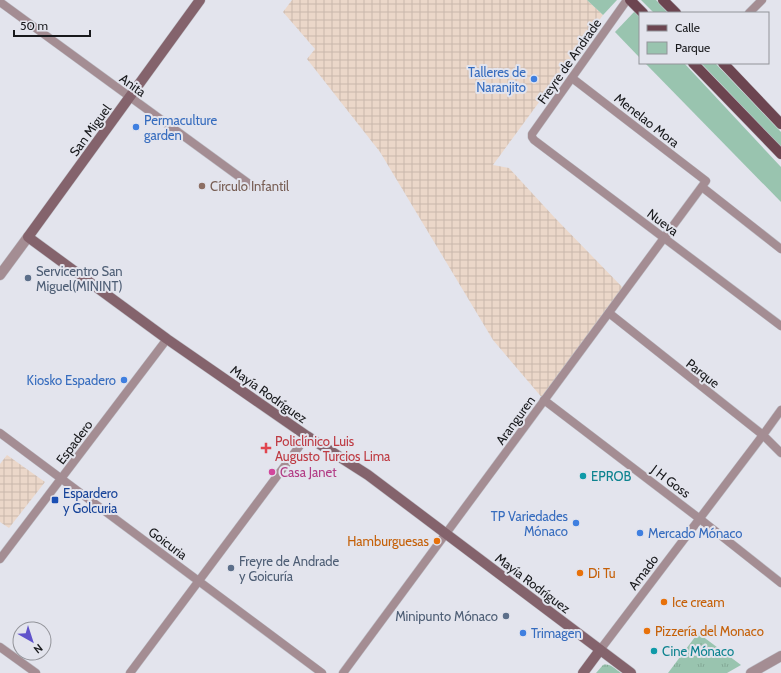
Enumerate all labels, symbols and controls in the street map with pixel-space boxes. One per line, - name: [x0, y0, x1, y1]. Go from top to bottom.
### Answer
- scale bar: [14, 12, 90, 38]
- legend: [639, 12, 769, 64]
- street label: Freyre de Andrade: [534, 15, 604, 107]
- text: 50 m: [20, 18, 48, 33]
- text: Calle: [675, 20, 700, 35]
- text: Parque: [675, 40, 710, 55]
- place label: Talleres de Naranjito: [468, 64, 526, 96]
- street label: Anita: [117, 70, 150, 100]
- marker: Talleres de Naranjito: [529, 74, 539, 84]
- street label: Menelao Mora: [611, 90, 683, 151]
- street label: San Miguel: [66, 101, 114, 159]
- place label: Permaculture garden: [144, 112, 218, 143]
- marker: Permaculture garden: [131, 122, 141, 132]
- place label: Círculo Infantil: [210, 178, 289, 194]
- marker: Círculo Infantil: [197, 181, 207, 191]
- street label: Nueva: [644, 205, 682, 239]
- place label: Servicentro San Miguel(MININT): [36, 263, 123, 294]
- marker: Servicentro San Miguel(MININT): [23, 273, 33, 283]
- street label: Parque: [683, 355, 723, 391]
- street label: Mayía Rodríguez: [228, 362, 310, 426]
- place label: Kiosko Espadero: [26, 372, 116, 388]
- marker: Kiosko Espadero: [119, 375, 129, 385]
- street label: Aranguren: [492, 392, 538, 448]
- street label: Espadero: [52, 417, 96, 467]
- place label: Policlínico Luis Augusto Turcios Lima: [275, 433, 391, 464]
- marker: Policlínico Luis Augusto Turcios Lima: [260, 442, 272, 454]
- street label: J H Goss: [647, 460, 694, 501]
- place label: Casa Janet: [280, 464, 337, 480]
- marker: Casa Janet: [267, 467, 277, 477]
- place label: EPROB: [591, 468, 631, 484]
- marker: EPROB: [578, 471, 588, 481]
- place label: Espardero y Golcuria: [63, 485, 118, 516]
- marker: Espardero y Golcuria: [50, 495, 60, 505]
- place label: TP Variedades Mónaco: [491, 508, 569, 539]
- marker: TP Variedades Mónaco: [571, 518, 581, 528]
- street label: Goicuria: [145, 523, 191, 563]
- place label: Mercado Mónaco: [648, 525, 742, 541]
- marker: Mercado Mónaco: [635, 528, 645, 538]
- place label: Hamburguesas: [347, 533, 430, 549]
- marker: Hamburguesas: [432, 536, 442, 546]
- street label: Mayía Rodríguez: [492, 550, 574, 616]
- street label: Amado: [625, 551, 661, 593]
- place label: Freyre de Andrade y Goicuría: [239, 553, 340, 584]
- marker: Freyre de Andrade y Goicuría: [226, 563, 236, 573]
- place label: Di Tu: [588, 565, 616, 581]
- marker: Di Tu: [575, 568, 585, 578]
- place label: Ice cream: [672, 594, 725, 610]
- marker: Ice cream: [659, 597, 669, 607]
- place label: Minipunto Mónaco: [395, 608, 498, 624]
- marker: Minipunto Mónaco: [501, 611, 511, 621]
- north arrow: [12, 621, 52, 661]
- place label: Pizzería del Monaco: [655, 623, 764, 639]
- place label: Trimagen: [531, 625, 582, 641]
- marker: Pizzería del Monaco: [642, 626, 652, 636]
- marker: Trimagen: [518, 628, 528, 638]
- text: N: [31, 641, 46, 657]
- place label: Cine Mónaco: [662, 643, 734, 659]
- marker: Cine Mónaco: [649, 646, 659, 656]

